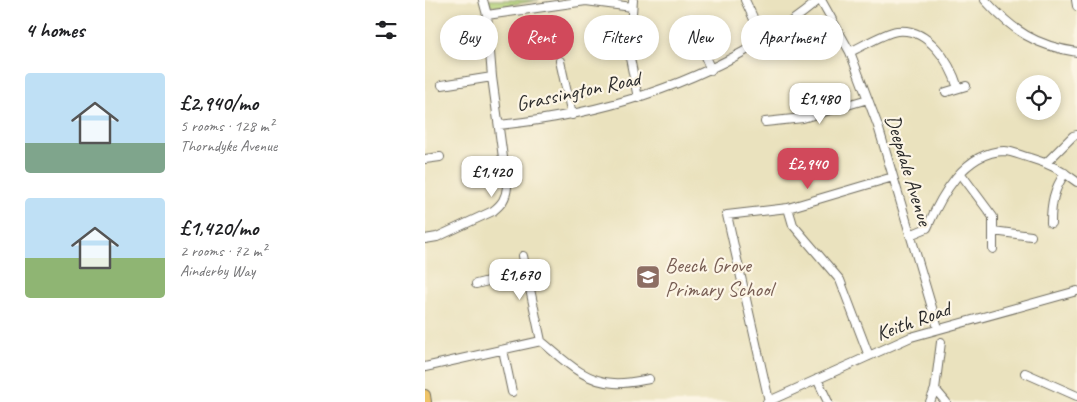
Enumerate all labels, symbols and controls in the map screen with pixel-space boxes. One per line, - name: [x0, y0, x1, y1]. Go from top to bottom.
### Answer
- chip: Buy: [440, 15, 498, 60]
- chip: Rent: [508, 15, 574, 60]
- chip: Filters: [584, 15, 659, 60]
- chip: New: [669, 15, 731, 60]
- chip: Apartment: [741, 15, 843, 60]
- icon: filters: [372, 16, 400, 44]
- text: 4 homes: [25, 17, 84, 43]
- street label: Grassington Road: [514, 64, 646, 117]
- map controls: [1016, 75, 1061, 120]
- button: locate: [1016, 75, 1061, 120]
- pin: £1,480: [779, 82, 861, 125]
- text: £1,480: [800, 89, 840, 109]
- text: £2,940/mo: [180, 90, 258, 116]
- icon: home: [65, 93, 125, 153]
- street label: Deepdale Avenue: [880, 111, 939, 231]
- text: 5 rooms · 128 m²: [180, 116, 274, 136]
- text: Thorndyke Avenue: [180, 136, 277, 156]
- pin: £2,940: [767, 148, 849, 190]
- text: £2,940: [789, 154, 827, 174]
- pin: £1,420: [451, 156, 533, 198]
- text: £1,420: [472, 162, 512, 182]
- text: £1,420/mo: [180, 215, 258, 241]
- icon: home: [65, 218, 125, 278]
- text: 2 rooms · 72 m²: [180, 241, 266, 261]
- place label: Beech Grove Primary School: [665, 252, 776, 302]
- pin: £1,670: [479, 258, 561, 301]
- text: Ainderby Way: [180, 261, 255, 281]
- school or university icon: Beech Grove Primary School: [635, 264, 661, 290]
- text: £1,670: [500, 265, 540, 285]
- street label: Keith Road: [872, 295, 956, 346]

